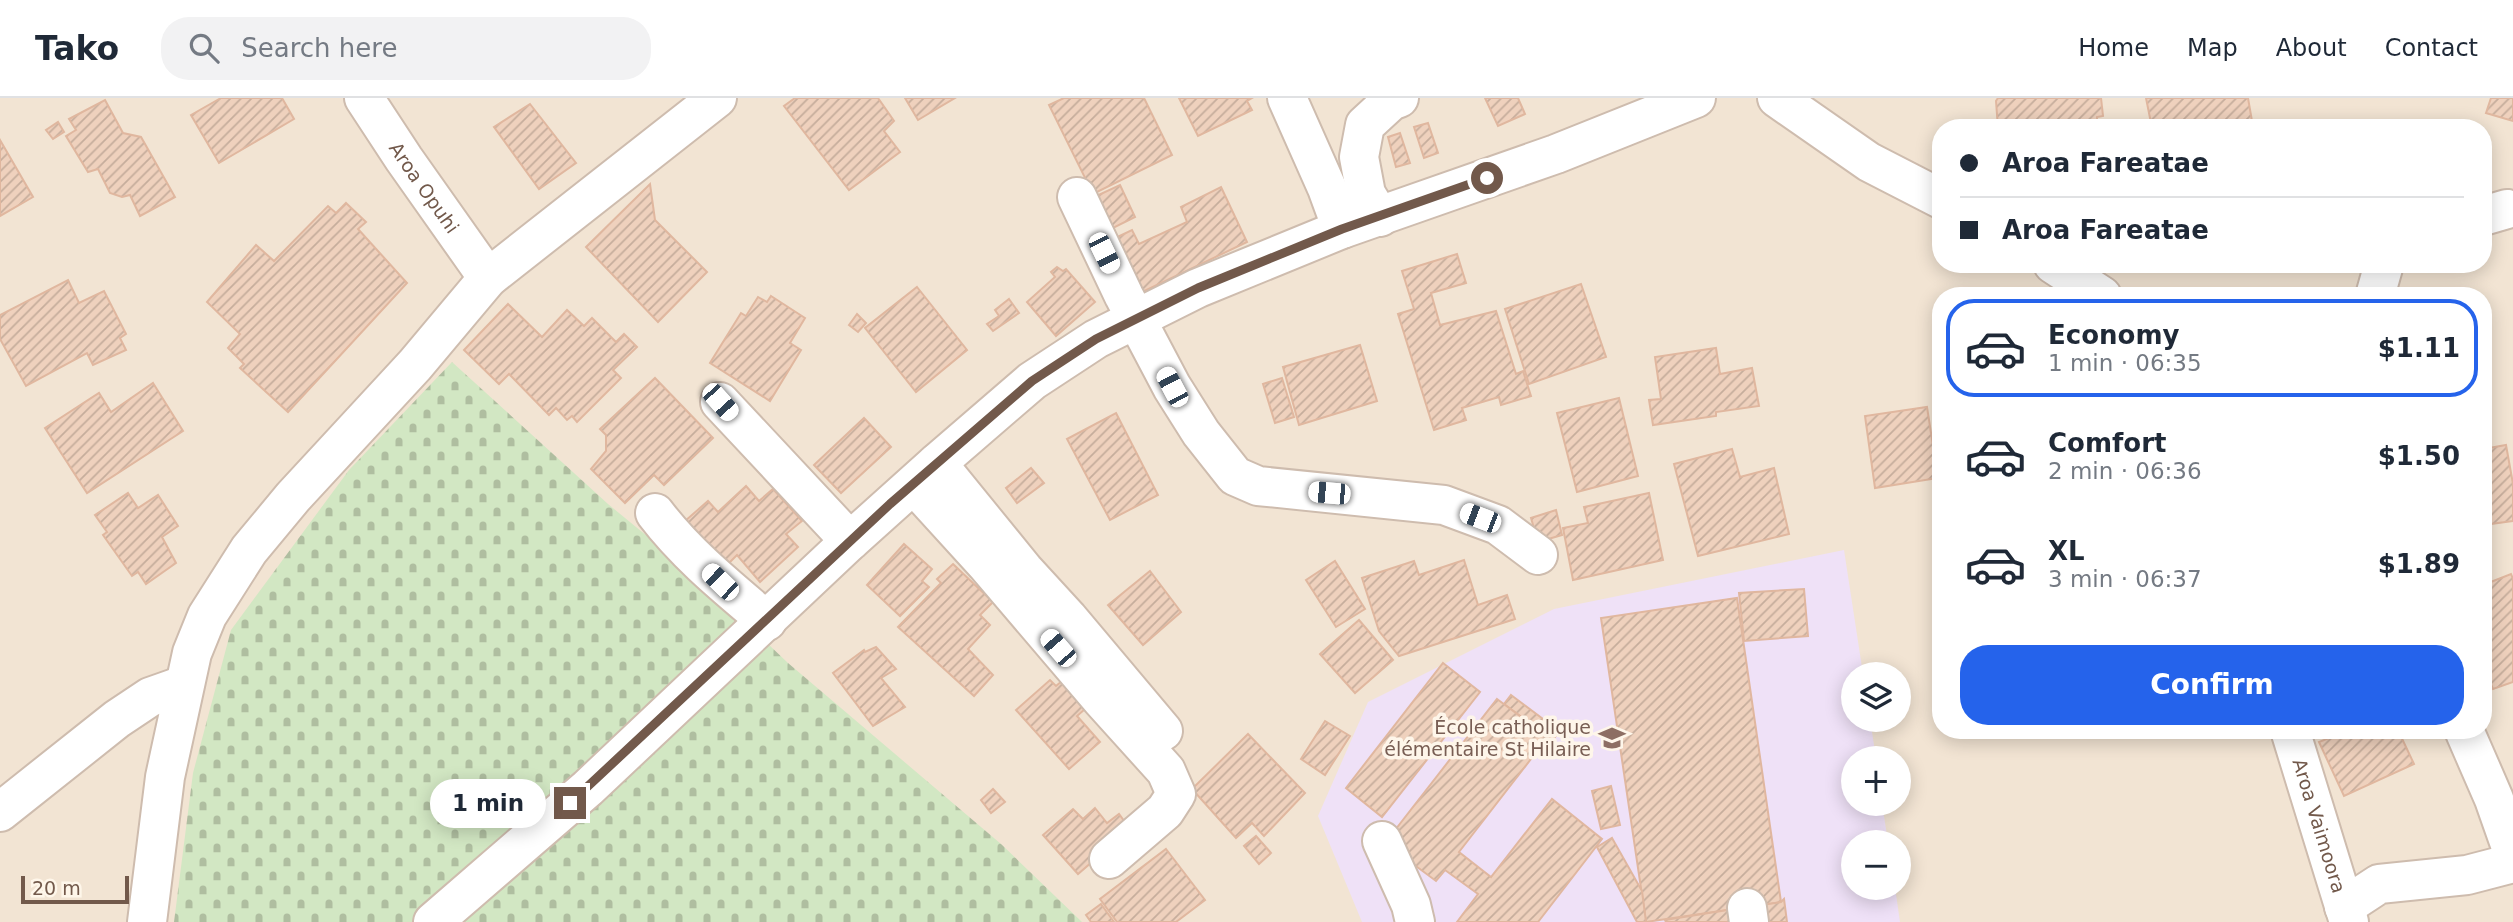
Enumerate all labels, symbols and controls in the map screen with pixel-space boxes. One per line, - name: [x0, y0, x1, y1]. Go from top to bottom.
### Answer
- search box: [161, 17, 651, 80]
- text: Tako: [35, 29, 119, 68]
- icon: search: [185, 29, 223, 67]
- text: Search here: [241, 33, 397, 63]
- text: Home: [2078, 34, 2149, 62]
- text: Map: [2187, 34, 2238, 62]
- text: About: [2276, 34, 2347, 62]
- text: Contact: [2385, 34, 2478, 62]
- street label: Aroa Opuhi: [385, 138, 464, 237]
- text: Aroa Fareatae: [2002, 148, 2209, 178]
- route start: [1471, 162, 1503, 194]
- text: Aroa Fareatae: [2002, 215, 2209, 245]
- car: [1086, 230, 1123, 276]
- icon: car: [1964, 317, 2027, 380]
- text: Economy: [2048, 320, 2179, 350]
- text: $1.11: [2378, 333, 2460, 363]
- text: 1 min · 06:35: [2048, 350, 2202, 376]
- car: [1153, 364, 1192, 410]
- car: [699, 379, 742, 425]
- icon: car: [1964, 425, 2027, 488]
- text: Comfort: [2048, 428, 2166, 458]
- text: $1.50: [2378, 441, 2460, 471]
- text: 2 min · 06:36: [2048, 458, 2202, 484]
- car: [1308, 481, 1351, 505]
- car: [1457, 501, 1504, 535]
- icon: car: [1964, 533, 2027, 596]
- text: XL: [2048, 536, 2085, 566]
- text: $1.89: [2378, 549, 2460, 579]
- car: [698, 560, 743, 604]
- text: 3 min · 06:37: [2048, 566, 2202, 592]
- car: [1037, 625, 1080, 671]
- button: Confirm: [1960, 645, 2464, 725]
- map controls: [1841, 662, 1911, 900]
- button: layers: [1841, 662, 1911, 732]
- place label: École catholique élémentaire St Hilaire: [1384, 716, 1591, 760]
- school or university icon: École catholique élémentaire St Hilaire: [1597, 723, 1627, 753]
- button: +: [1841, 746, 1911, 816]
- street label: Aroa Vaimoora: [2288, 756, 2350, 895]
- callout: 1 min: [430, 778, 546, 828]
- route end: [554, 787, 586, 819]
- text: 1 min: [452, 790, 524, 816]
- button: −: [1841, 830, 1911, 900]
- scale bar: [21, 873, 130, 905]
- text: 20 m: [32, 877, 81, 899]

